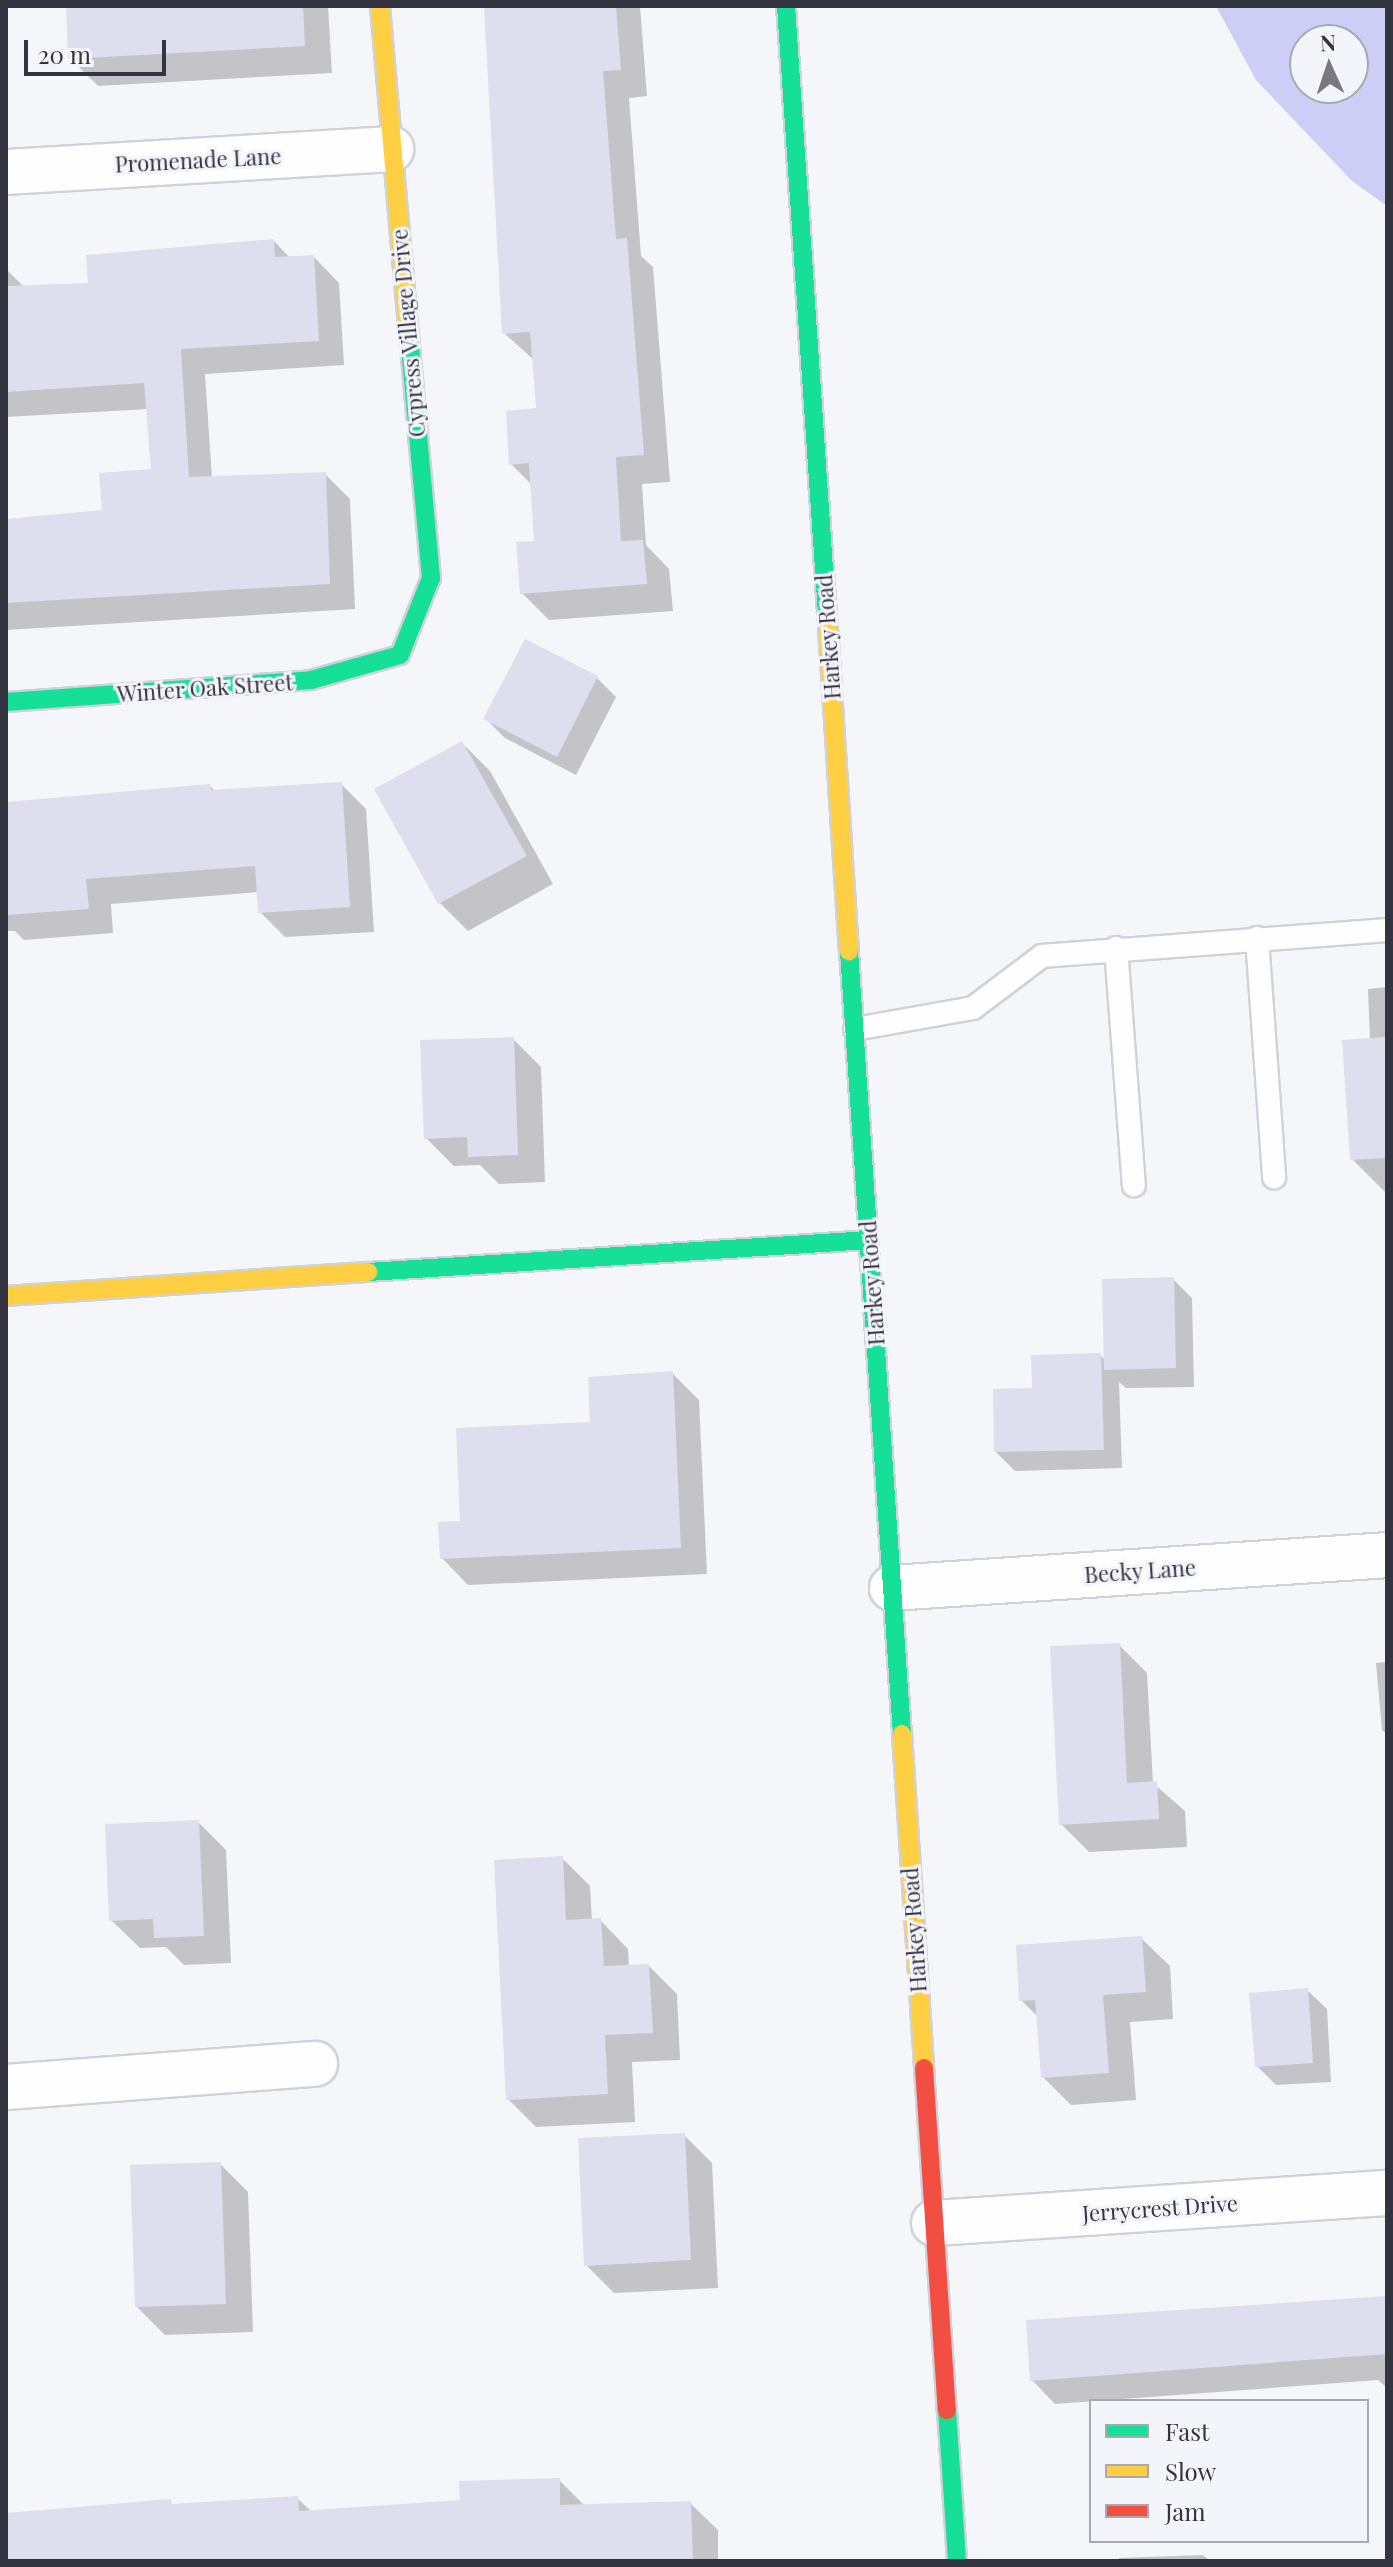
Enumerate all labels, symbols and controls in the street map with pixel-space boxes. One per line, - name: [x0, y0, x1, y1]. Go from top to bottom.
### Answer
- scale bar: [28, 24, 170, 74]
- north arrow: [1289, 24, 1369, 104]
- text: N: [1319, 27, 1337, 57]
- text: 20 m: [38, 38, 91, 70]
- street label: Promenade Lane: [114, 142, 282, 178]
- street label: Cypress Village Drive: [386, 227, 430, 439]
- street label: Harkey Road: [810, 573, 846, 701]
- street label: Winter Oak Street: [116, 669, 294, 707]
- street label: Harkey Road: [854, 1219, 890, 1347]
- street label: Becky Lane: [1083, 1554, 1197, 1588]
- street label: Harkey Road: [896, 1866, 932, 1994]
- street label: Jerrycrest Drive: [1081, 2189, 1239, 2227]
- legend: [1089, 2399, 1369, 2543]
- text: Fast: [1165, 2415, 1210, 2447]
- text: Slow: [1165, 2455, 1216, 2487]
- text: Jam: [1165, 2495, 1206, 2527]

